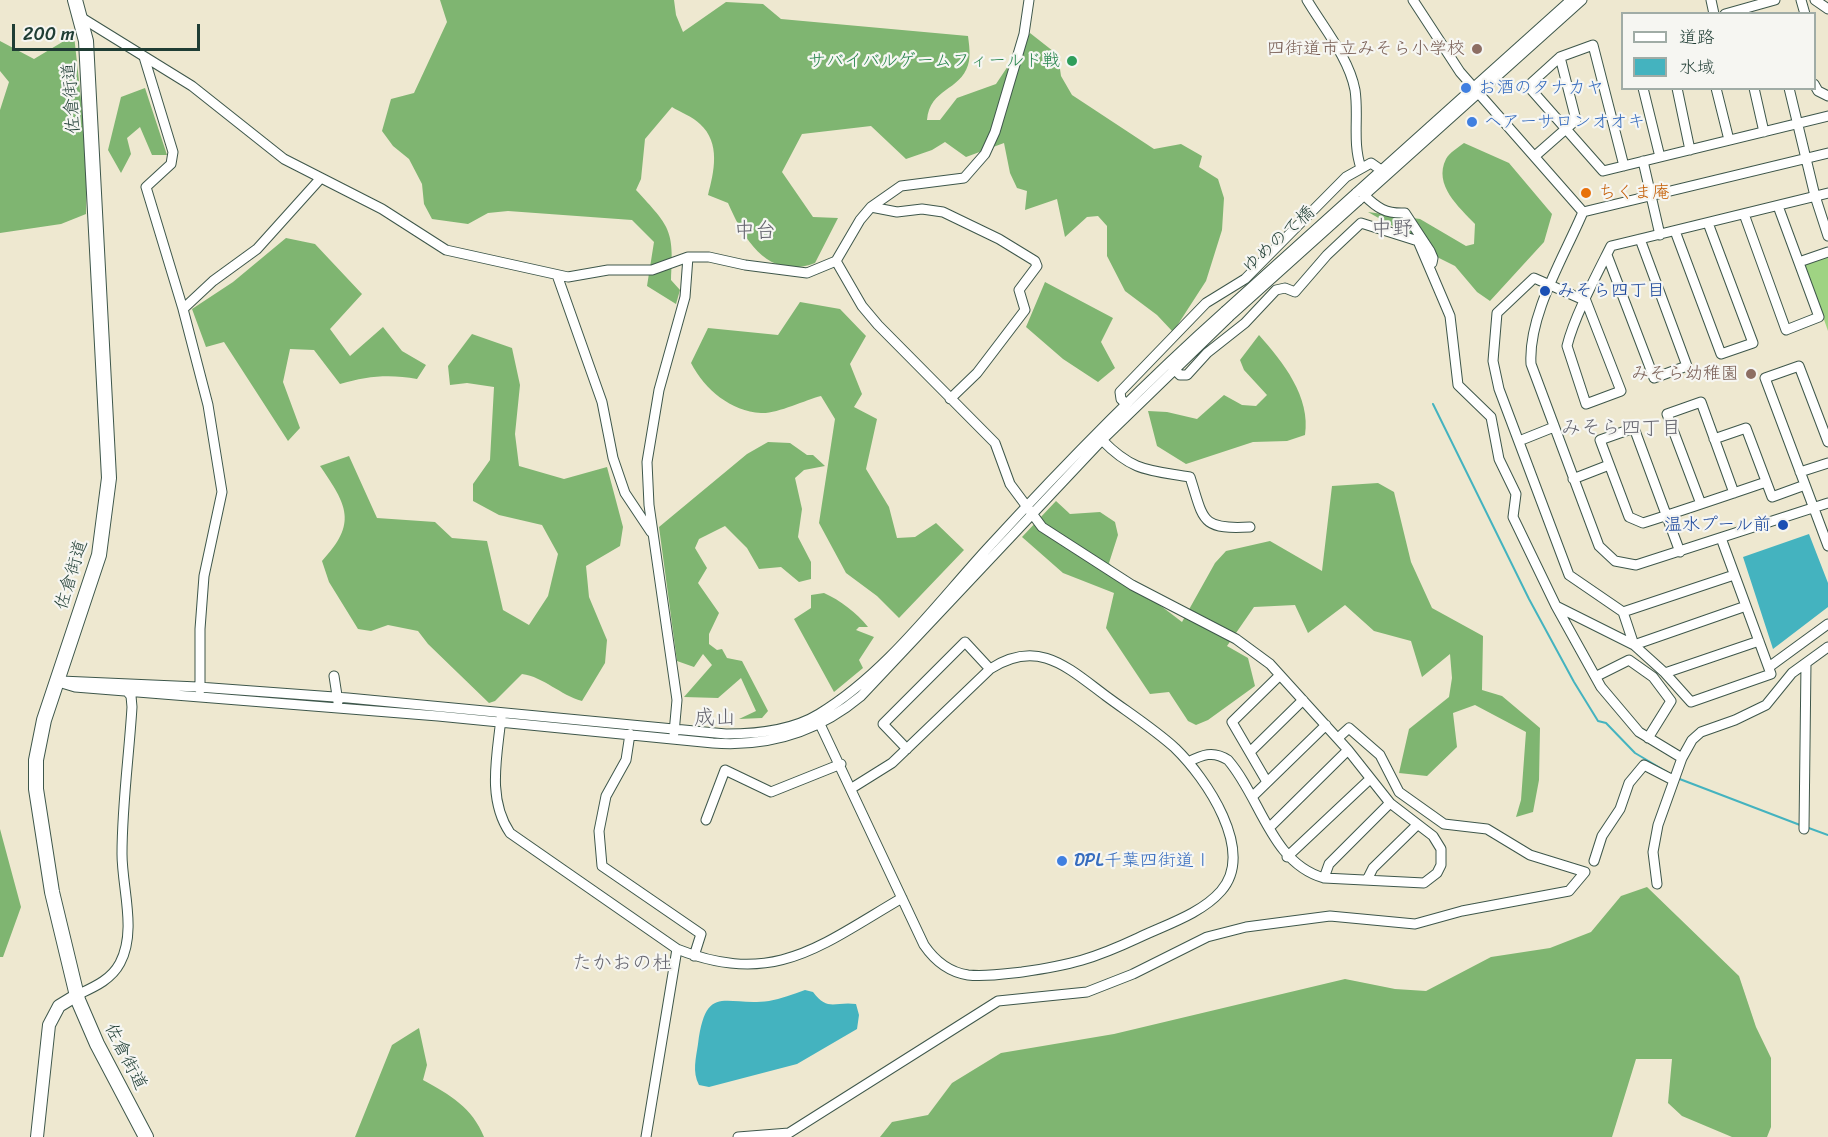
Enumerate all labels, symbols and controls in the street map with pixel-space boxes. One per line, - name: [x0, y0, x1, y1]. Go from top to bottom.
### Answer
- scale bar: [15, 12, 202, 50]
- legend: [1621, 12, 1816, 90]
- text: 200 m: [23, 18, 75, 50]
- text: 道路: [1679, 21, 1715, 53]
- place label: 四街道市立みそら小学校: [1267, 38, 1465, 60]
- marker: 四街道市立みそら小学校: [1470, 42, 1484, 56]
- place label: サバイバルゲームフィールド戦: [808, 50, 1060, 72]
- text: 水域: [1679, 51, 1715, 83]
- marker: サバイバルゲームフィールド戦: [1065, 54, 1079, 68]
- street label: 佐倉街道: [59, 61, 85, 135]
- place label: お酒のタナカヤ: [1478, 77, 1604, 99]
- marker: お酒のタナカヤ: [1459, 81, 1473, 95]
- place label: ヘアーサロンオオキ: [1484, 111, 1645, 133]
- marker: ヘアーサロンオオキ: [1465, 115, 1479, 129]
- place label: ちくま庵: [1598, 182, 1670, 204]
- marker: ちくま庵: [1579, 186, 1593, 200]
- street label: ゆめのて橋: [1238, 202, 1320, 278]
- district label: 中野: [1371, 217, 1413, 243]
- district label: 中台: [734, 219, 776, 245]
- place label: みそら四丁目: [1557, 280, 1665, 302]
- marker: みそら四丁目: [1538, 284, 1552, 298]
- place label: みそら幼稚園: [1631, 363, 1739, 385]
- marker: みそら幼稚園: [1744, 367, 1758, 381]
- district label: みそら四丁目: [1561, 417, 1681, 441]
- place label: 温水プール前: [1664, 514, 1771, 536]
- marker: 温水プール前: [1776, 518, 1790, 532]
- street label: 佐倉街道: [51, 537, 93, 613]
- district label: 成山: [694, 706, 736, 732]
- place label: DPL千葉四街道Ⅰ: [1074, 850, 1212, 872]
- marker: DPL千葉四街道Ⅰ: [1055, 854, 1069, 868]
- district label: たかおの杜: [572, 952, 672, 976]
- street label: 佐倉街道: [99, 1020, 151, 1094]

